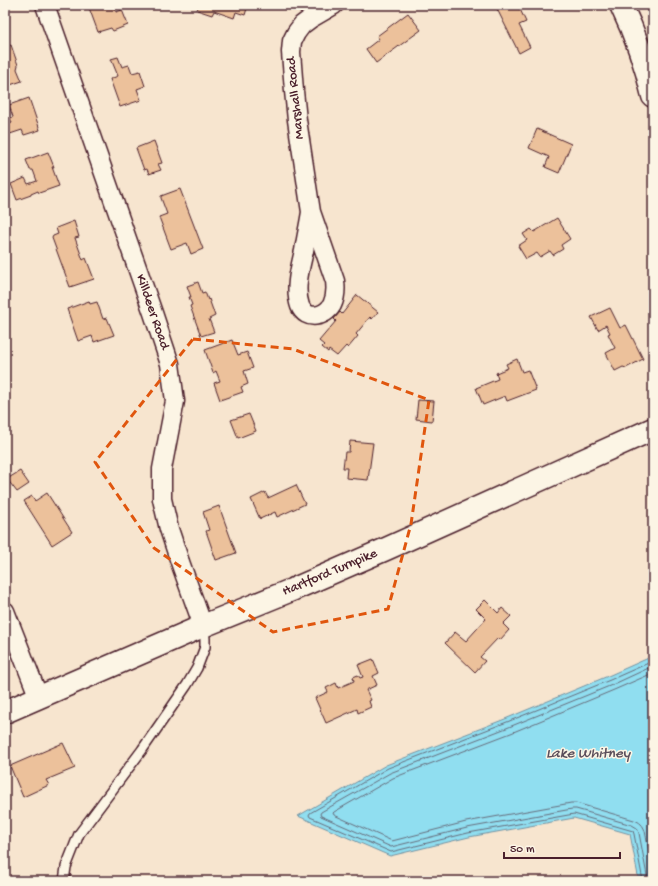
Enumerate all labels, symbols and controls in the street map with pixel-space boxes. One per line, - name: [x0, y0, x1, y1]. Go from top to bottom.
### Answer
- street label: Marshall Road: [283, 54, 309, 140]
- street label: Killdeer Road: [131, 272, 173, 354]
- street label: Hartford Turnpike: [280, 545, 381, 601]
- water label: Lake Whitney: [546, 745, 632, 763]
- scale bar: [504, 834, 620, 860]
- text: 50 m: [510, 843, 535, 857]

